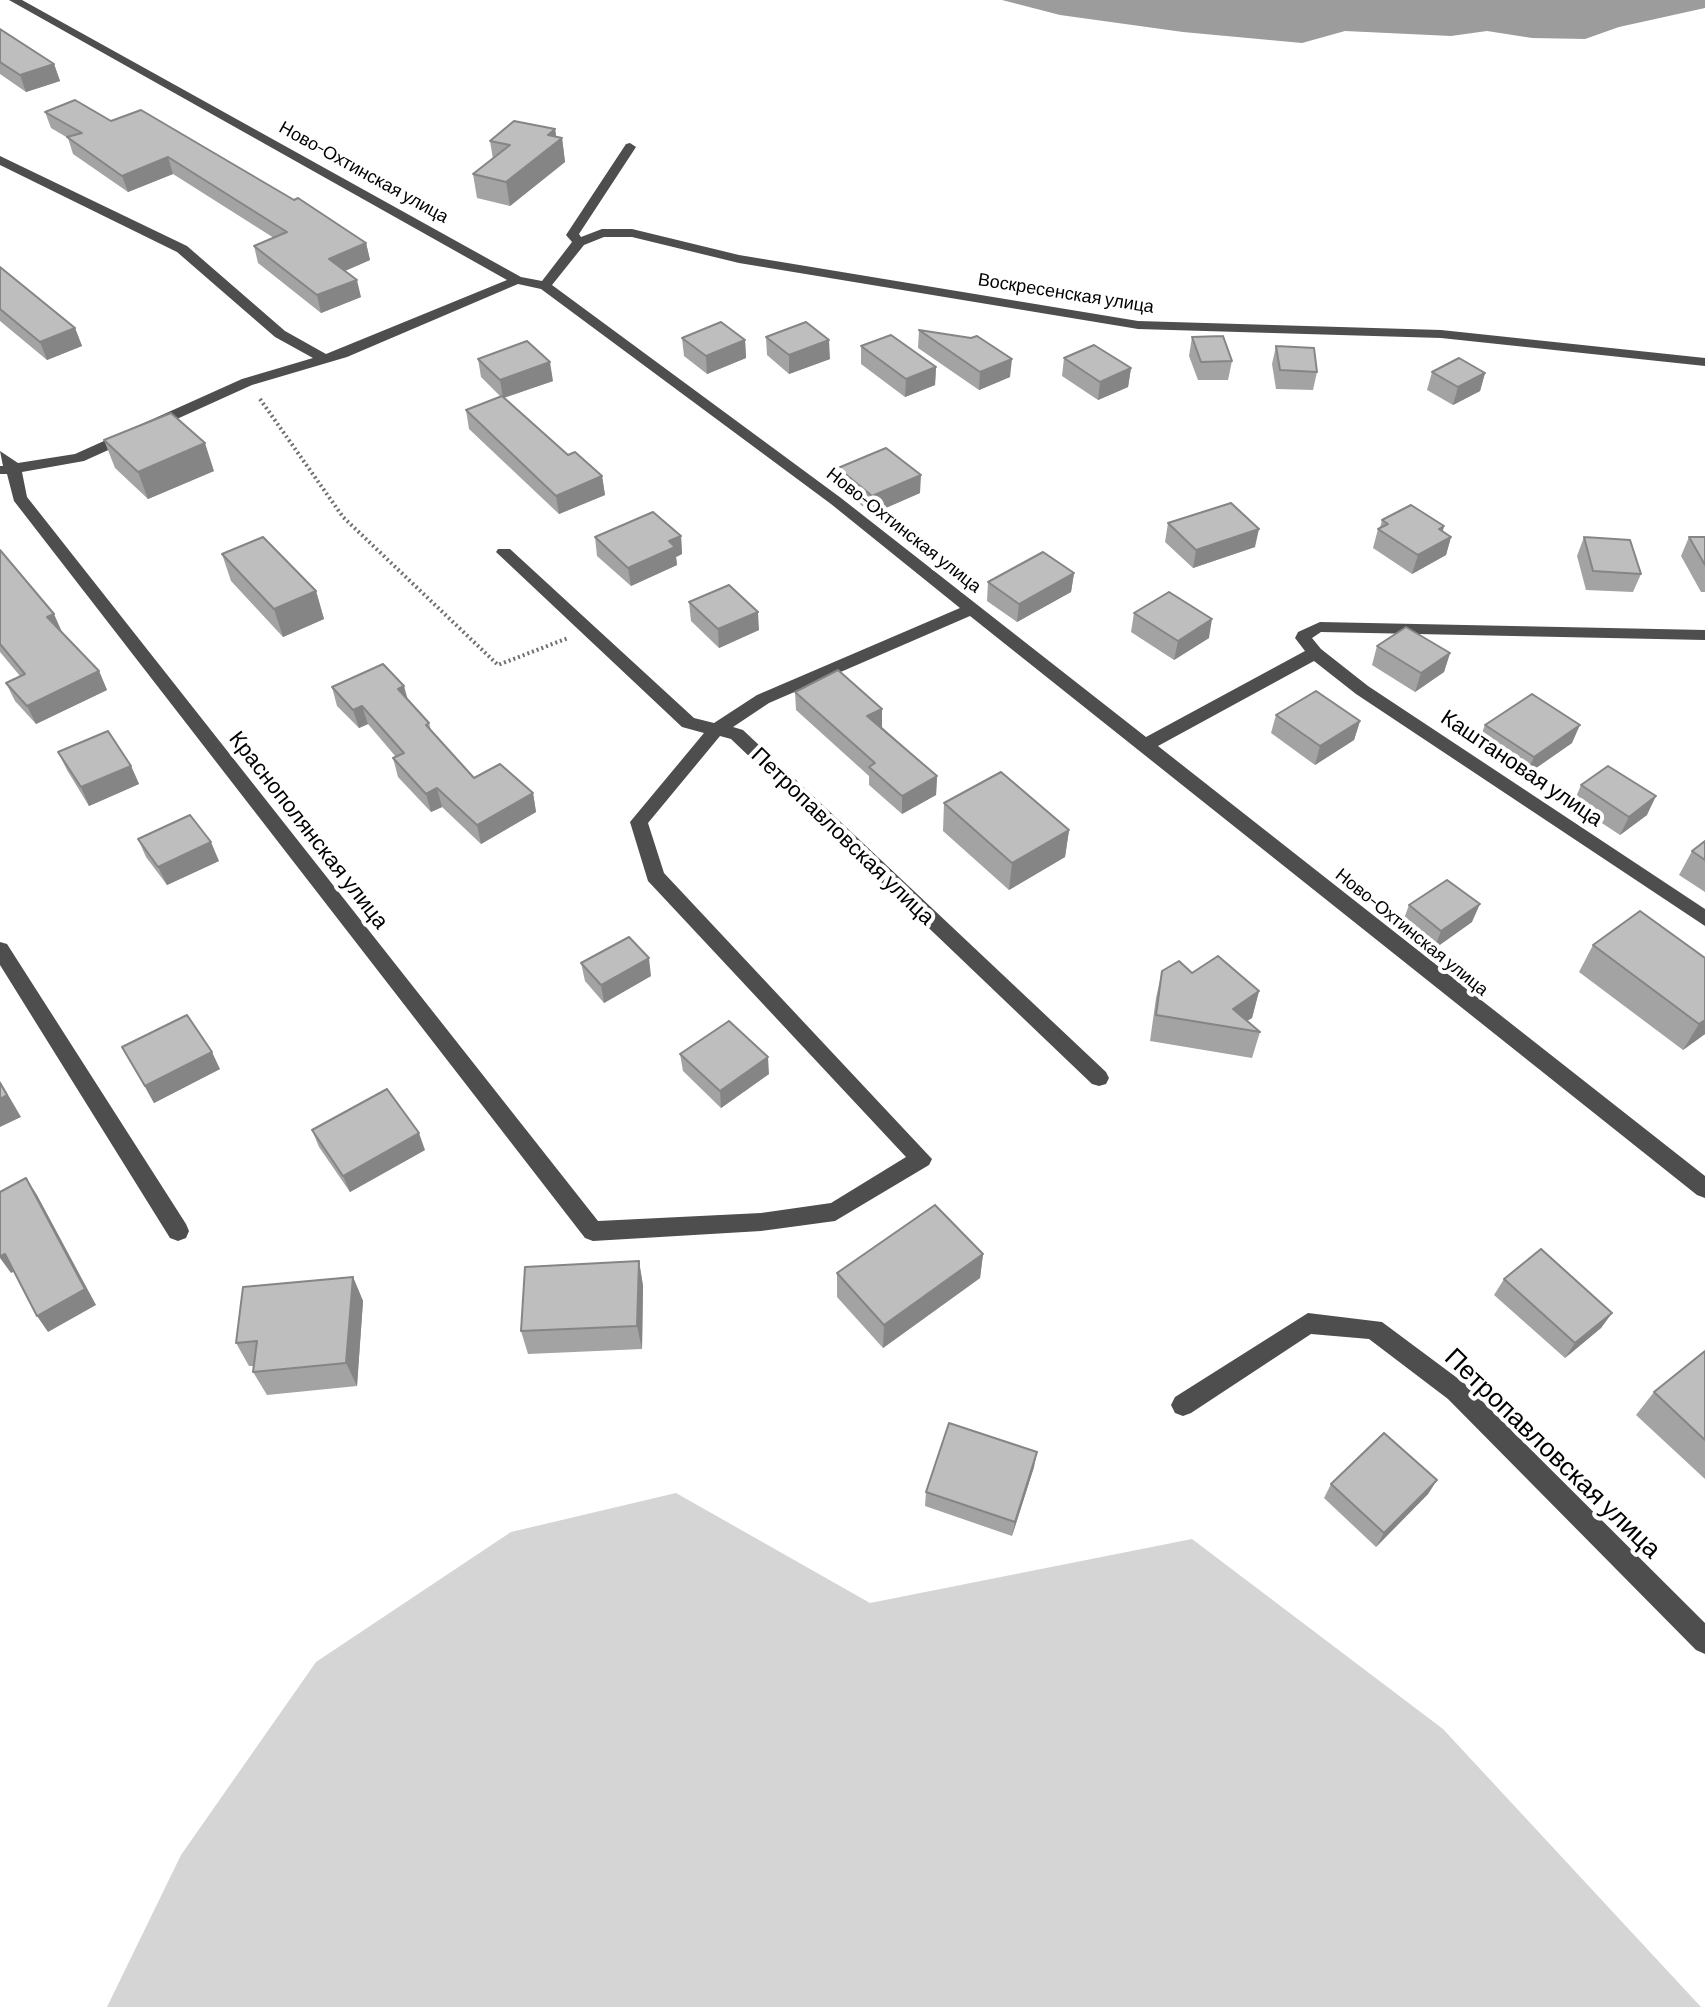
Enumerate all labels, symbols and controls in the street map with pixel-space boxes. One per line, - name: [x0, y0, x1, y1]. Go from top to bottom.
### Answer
- street label: Ново-Охтинская улица: [275, 116, 453, 228]
- street label: Воскресенская улица: [976, 268, 1156, 318]
- street label: Ново-Охтинская улица: [822, 463, 986, 597]
- street label: Каштановая улица: [1436, 704, 1608, 832]
- street label: Краснополянская улица: [224, 726, 394, 934]
- street label: Петропавловская улица: [746, 742, 940, 930]
- street label: Ново-Охтинская улица: [1331, 864, 1493, 1000]
- street label: Петропавловская улица: [1438, 1342, 1668, 1564]

